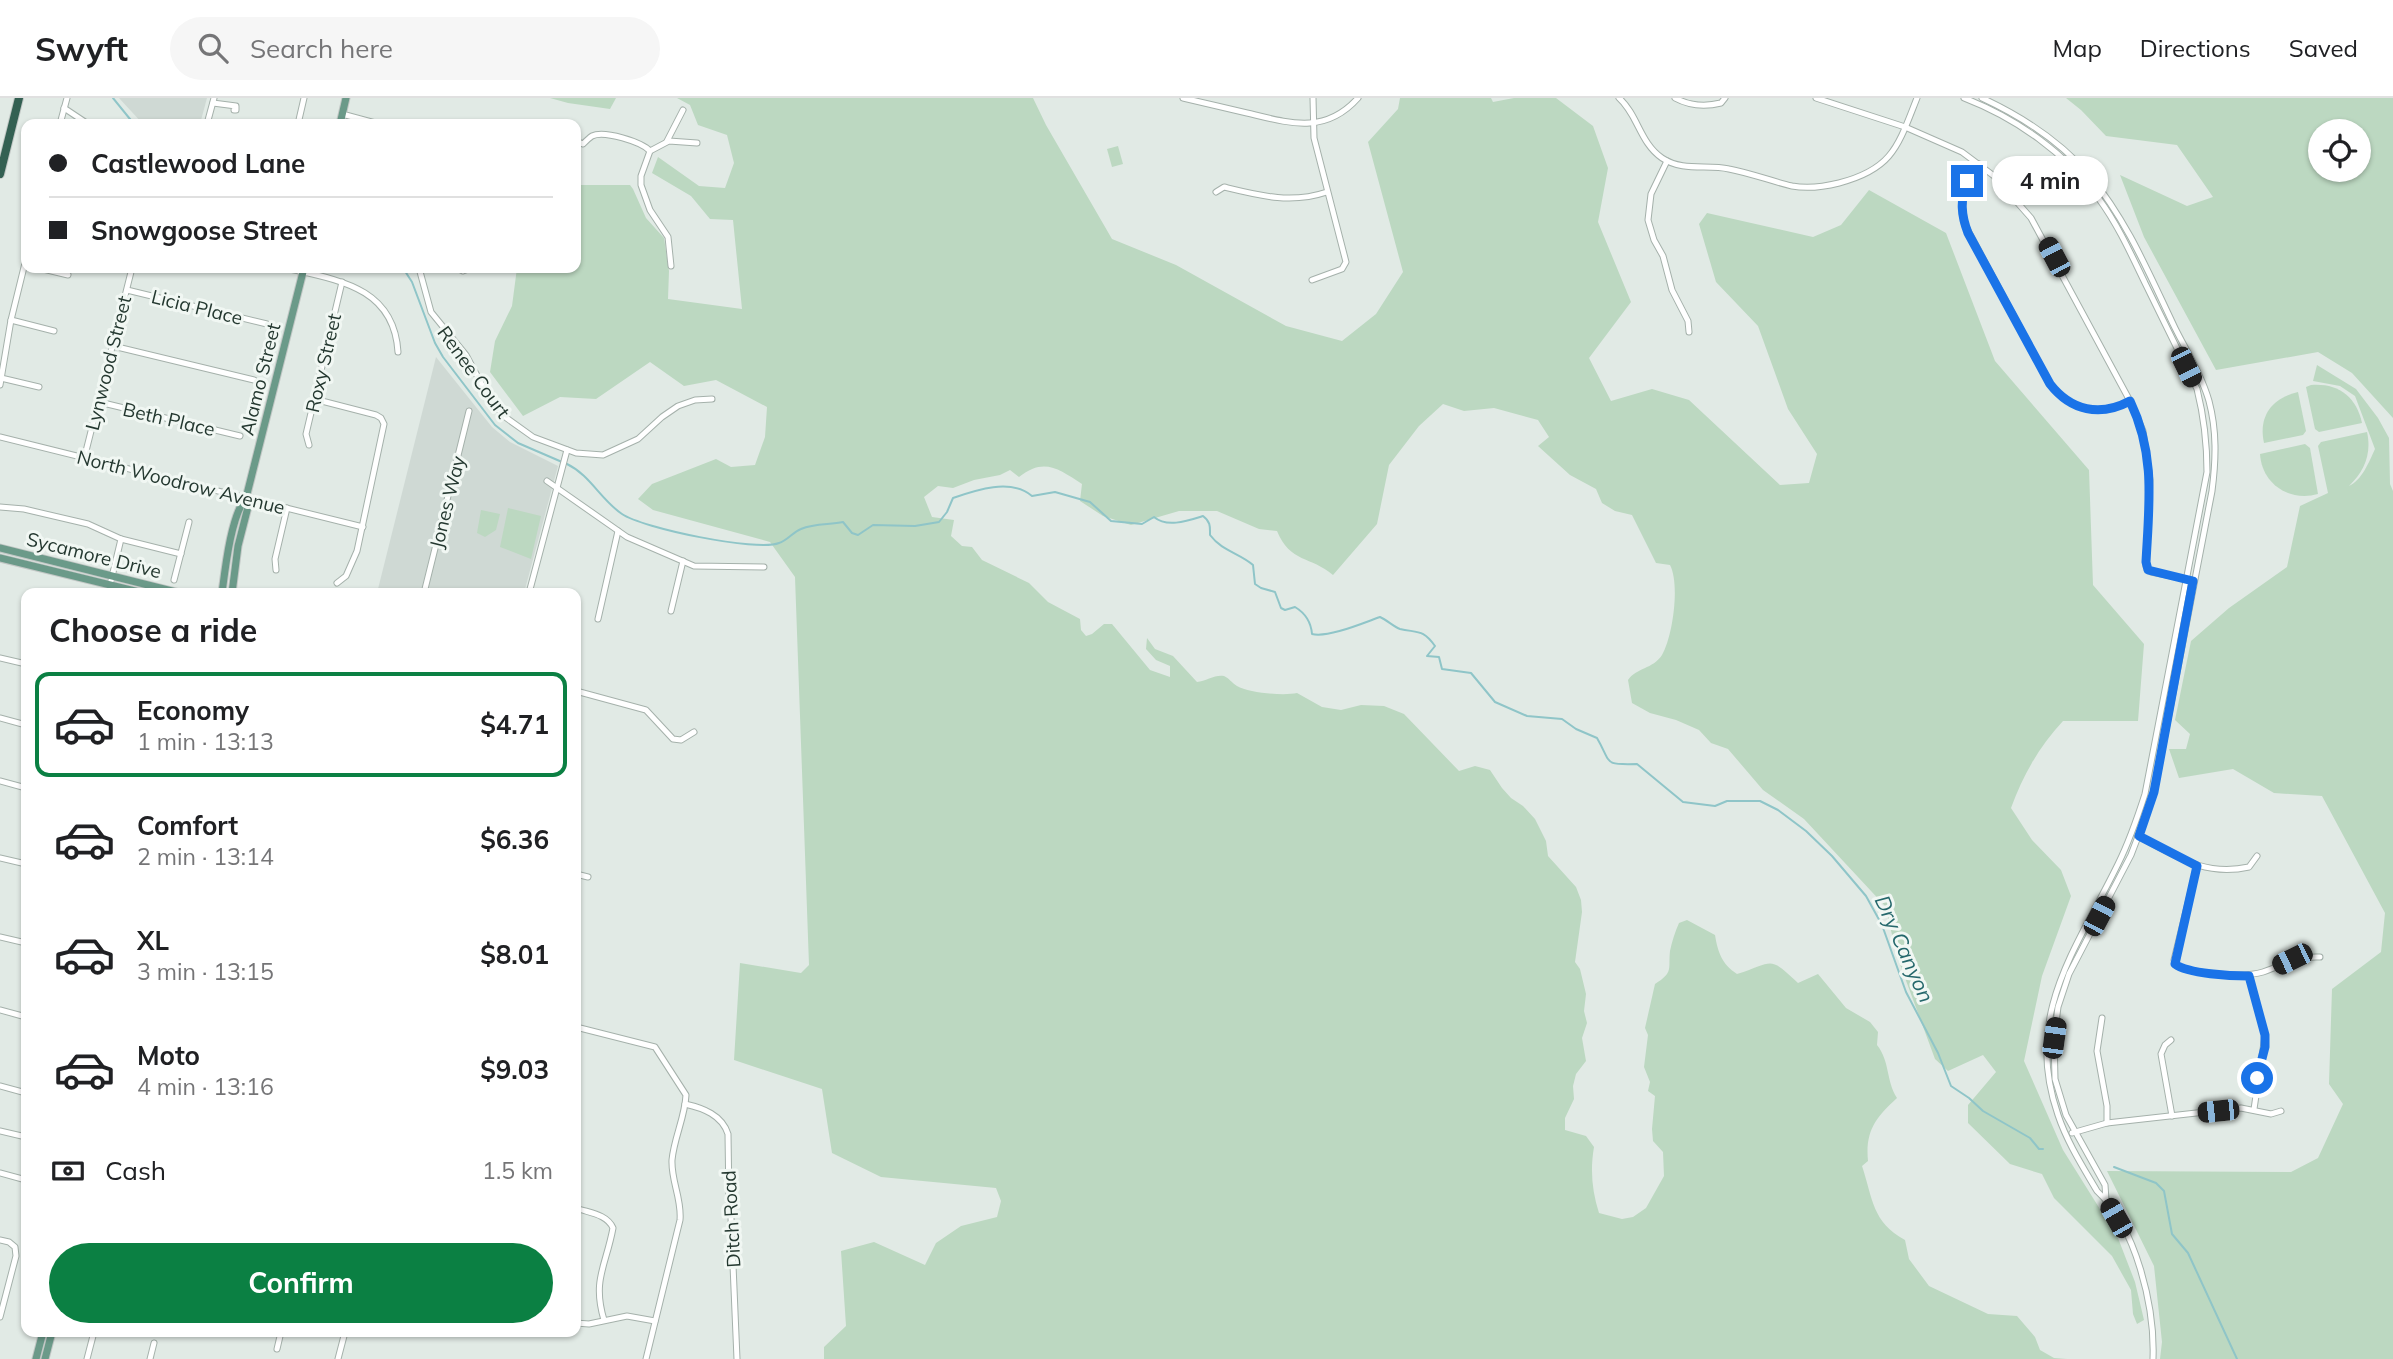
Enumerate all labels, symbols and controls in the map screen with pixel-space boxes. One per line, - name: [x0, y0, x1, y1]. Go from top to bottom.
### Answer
- search box: [170, 17, 660, 80]
- text: Swyft: [35, 28, 128, 69]
- icon: search: [194, 29, 232, 67]
- text: Search here: [250, 32, 393, 65]
- text: Map: [2052, 33, 2102, 63]
- text: Directions: [2140, 33, 2251, 63]
- text: Saved: [2289, 33, 2358, 63]
- map controls: [2308, 119, 2371, 182]
- button: locate: [2308, 119, 2371, 182]
- text: Castlewood Lane: [91, 147, 305, 180]
- callout: 4 min: [1992, 156, 2107, 206]
- route end: [1951, 165, 1983, 197]
- text: 4 min: [2020, 166, 2080, 195]
- text: Snowgoose Street: [91, 214, 317, 247]
- car: [2035, 234, 2074, 280]
- street label: Licia Place: [149, 284, 245, 330]
- street label: Lynwood Street: [80, 293, 136, 433]
- street label: Roxy Street: [300, 311, 346, 415]
- street label: Alamo Street: [234, 320, 286, 438]
- street label: Renee Court: [432, 321, 516, 423]
- car: [2168, 344, 2205, 390]
- street label: Beth Place: [121, 397, 217, 441]
- street label: North Woodrow Avenue: [75, 445, 287, 519]
- street label: Jones Way: [424, 453, 470, 551]
- street label: Sycamore Drive: [24, 527, 164, 583]
- text: Choose a ride: [49, 610, 257, 650]
- icon: car: [53, 693, 116, 756]
- text: Economy: [137, 694, 249, 727]
- text: $4.71: [480, 708, 549, 741]
- text: 1 min · 13:13: [137, 727, 274, 756]
- icon: car: [53, 808, 116, 871]
- text: Comfort: [137, 809, 238, 842]
- text: $6.36: [480, 823, 549, 856]
- text: 2 min · 13:14: [137, 842, 274, 871]
- water label: Dry Canyon: [1870, 891, 1940, 1006]
- car: [2080, 893, 2119, 939]
- icon: car: [53, 923, 116, 986]
- text: XL: [137, 924, 169, 957]
- text: $8.01: [480, 938, 549, 971]
- car: [2269, 940, 2316, 978]
- text: 3 min · 13:15: [137, 957, 274, 986]
- car: [2041, 1016, 2068, 1060]
- icon: car: [53, 1038, 116, 1101]
- text: Moto: [137, 1039, 200, 1072]
- text: $9.03: [480, 1053, 549, 1086]
- route start: [2241, 1062, 2273, 1094]
- text: 4 min · 13:16: [137, 1072, 274, 1101]
- car: [2197, 1098, 2240, 1124]
- icon: cash: [49, 1152, 87, 1190]
- text: Cash: [105, 1154, 166, 1187]
- text: 1.5 km: [482, 1156, 553, 1185]
- street label: Ditch Road: [716, 1170, 746, 1268]
- car: [2097, 1195, 2136, 1241]
- button: Confirm: [49, 1243, 553, 1323]

